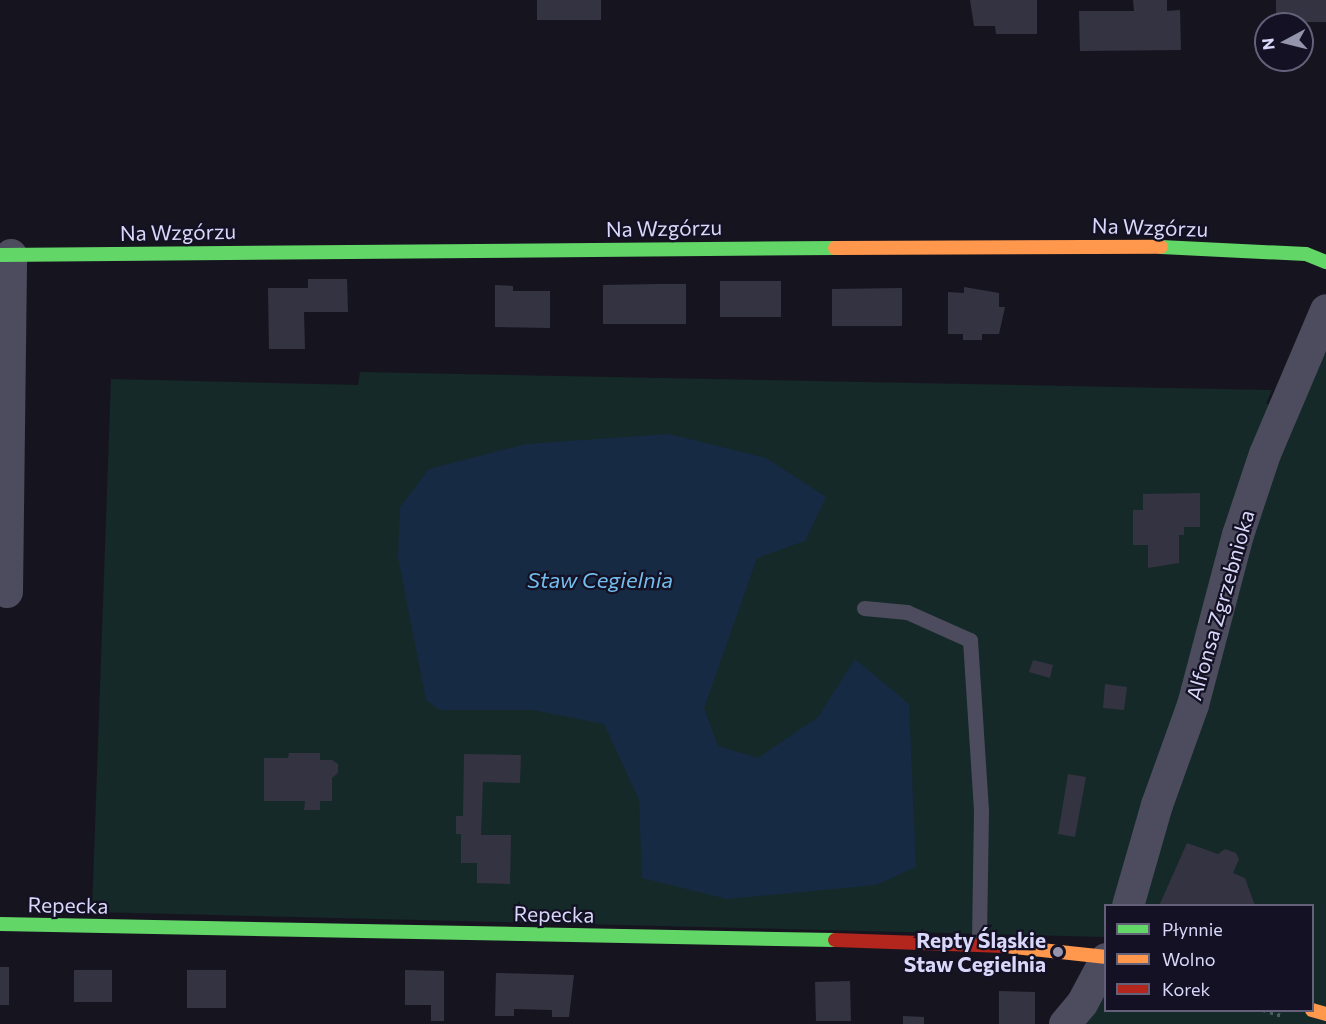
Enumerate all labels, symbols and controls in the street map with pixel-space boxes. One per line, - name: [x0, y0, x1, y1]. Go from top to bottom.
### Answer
- north arrow: [1254, 12, 1314, 72]
- text: N: [1257, 37, 1278, 51]
- street label: Na Wzgórzu: [1091, 212, 1209, 242]
- street label: Na Wzgórzu: [606, 214, 722, 242]
- street label: Na Wzgórzu: [120, 218, 236, 246]
- street label: Alfonsa Zgrzebnioka: [1181, 507, 1259, 703]
- water label: Staw Cegielnia: [527, 567, 673, 593]
- street label: Repecka: [27, 892, 109, 918]
- street label: Repecka: [513, 901, 595, 927]
- legend: [1104, 904, 1314, 1012]
- text: Płynnie: [1162, 918, 1223, 940]
- place label: Repty Śląskie Staw Cegielnia: [904, 927, 1046, 977]
- marker: Repty Śląskie Staw Cegielnia: [1051, 945, 1065, 959]
- text: Wolno: [1162, 948, 1216, 970]
- text: Korek: [1162, 978, 1210, 1000]

